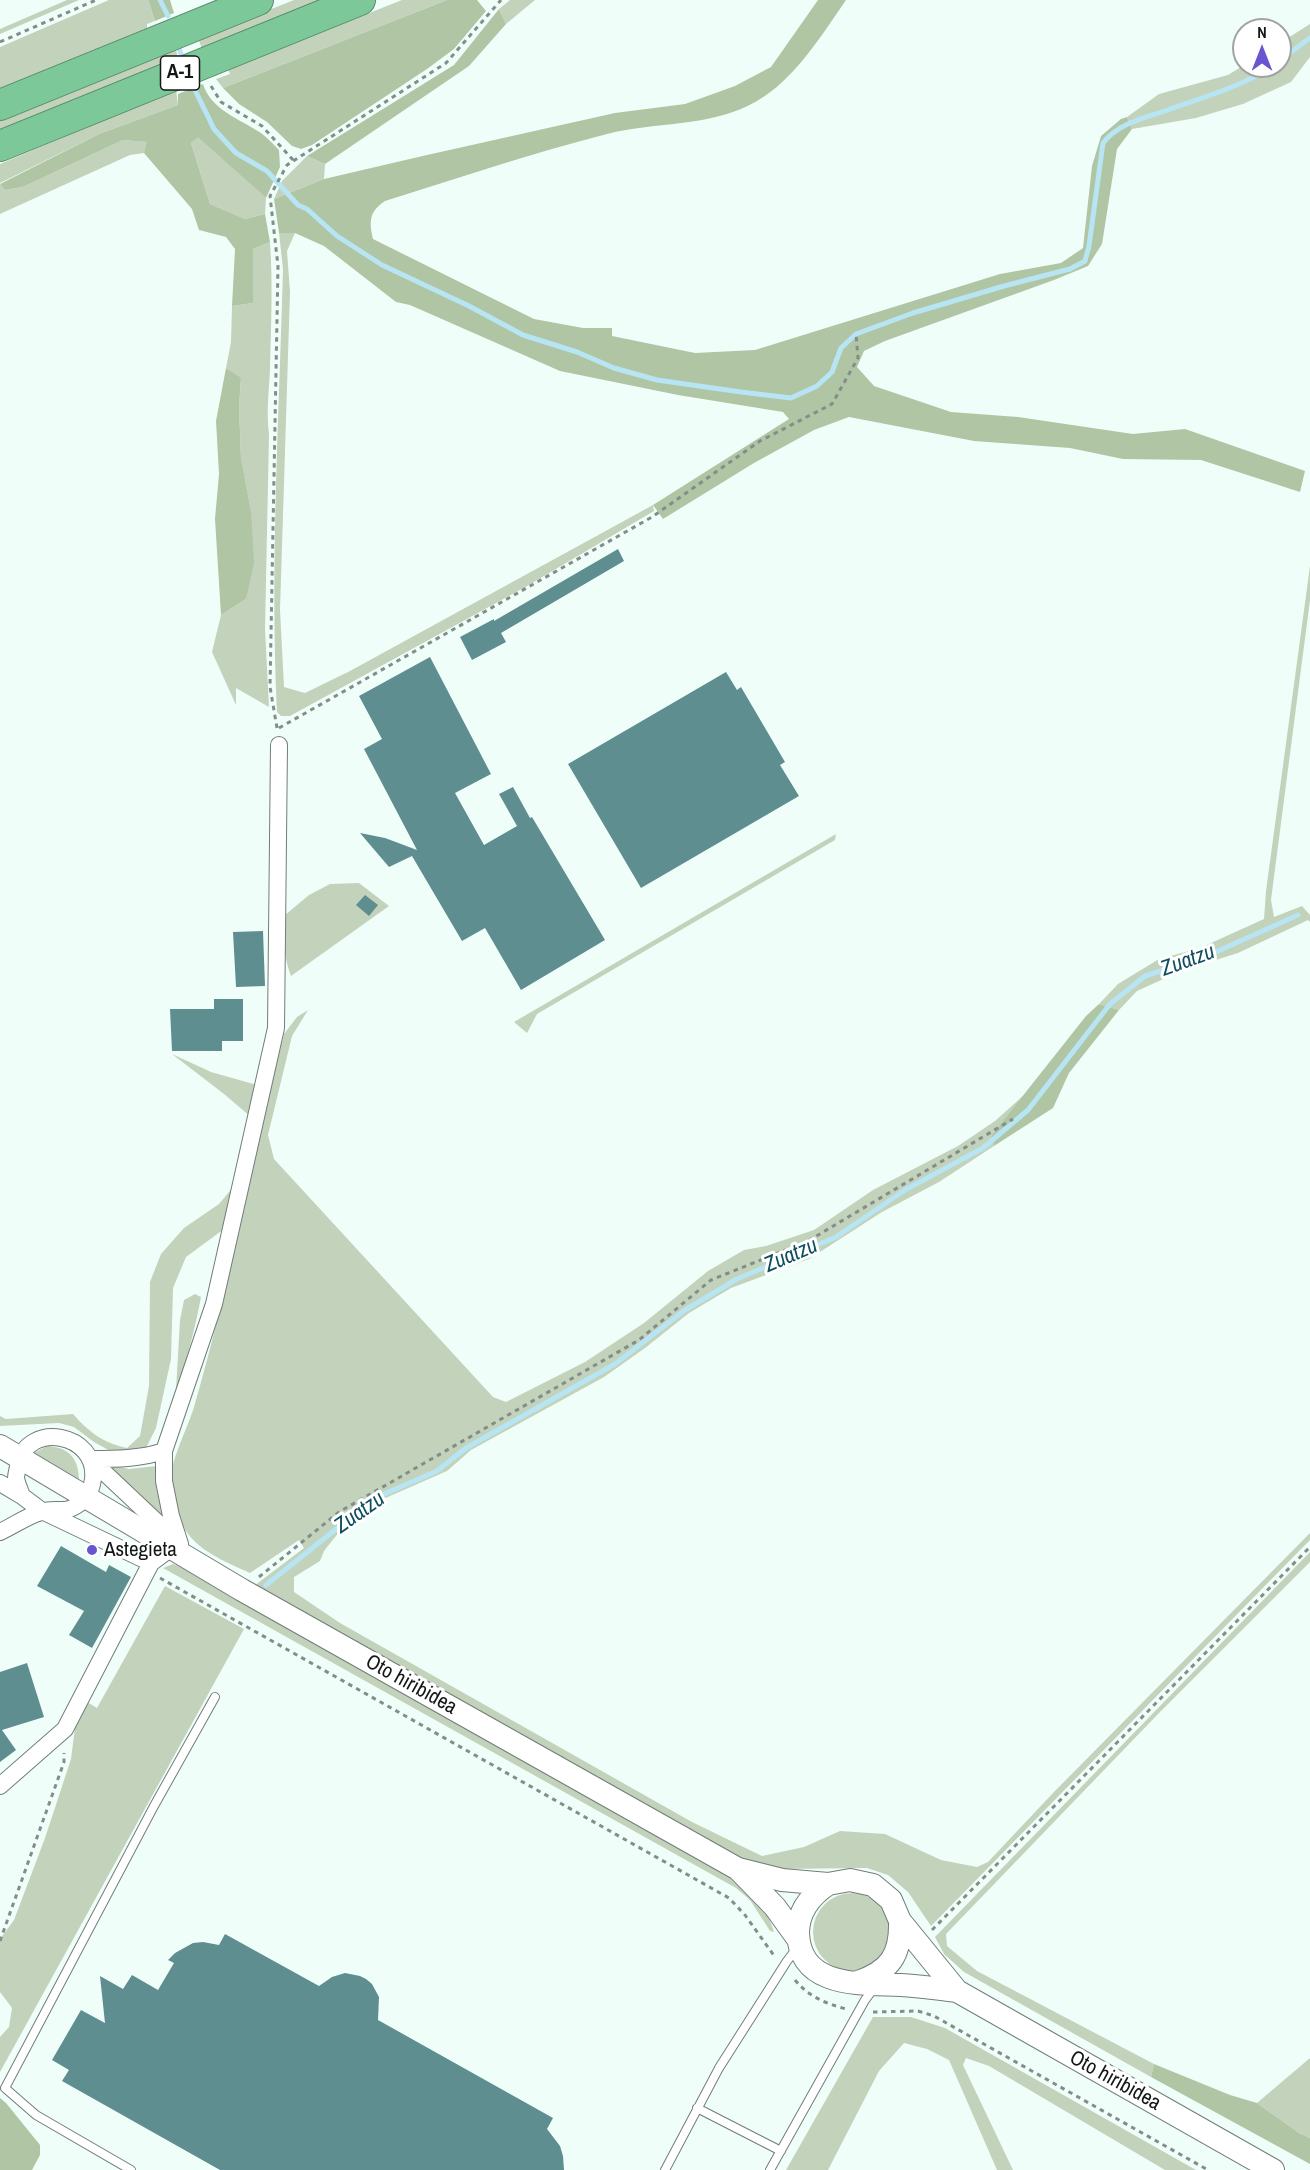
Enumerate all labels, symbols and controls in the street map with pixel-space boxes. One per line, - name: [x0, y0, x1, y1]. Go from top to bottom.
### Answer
- north arrow: [1232, 18, 1292, 78]
- text: N: [1257, 21, 1267, 43]
- road number: A-1: [160, 56, 200, 90]
- water label: Zuatzu: [1158, 939, 1218, 983]
- water label: Zuatzu: [760, 1233, 822, 1279]
- water label: Zuatzu: [330, 1486, 390, 1540]
- place label: Astegieta: [104, 1537, 177, 1563]
- marker: Astegieta: [85, 1543, 99, 1557]
- street label: Oto hiribidea: [361, 1650, 461, 1720]
- street label: Oto hiribidea: [1065, 2046, 1165, 2116]

